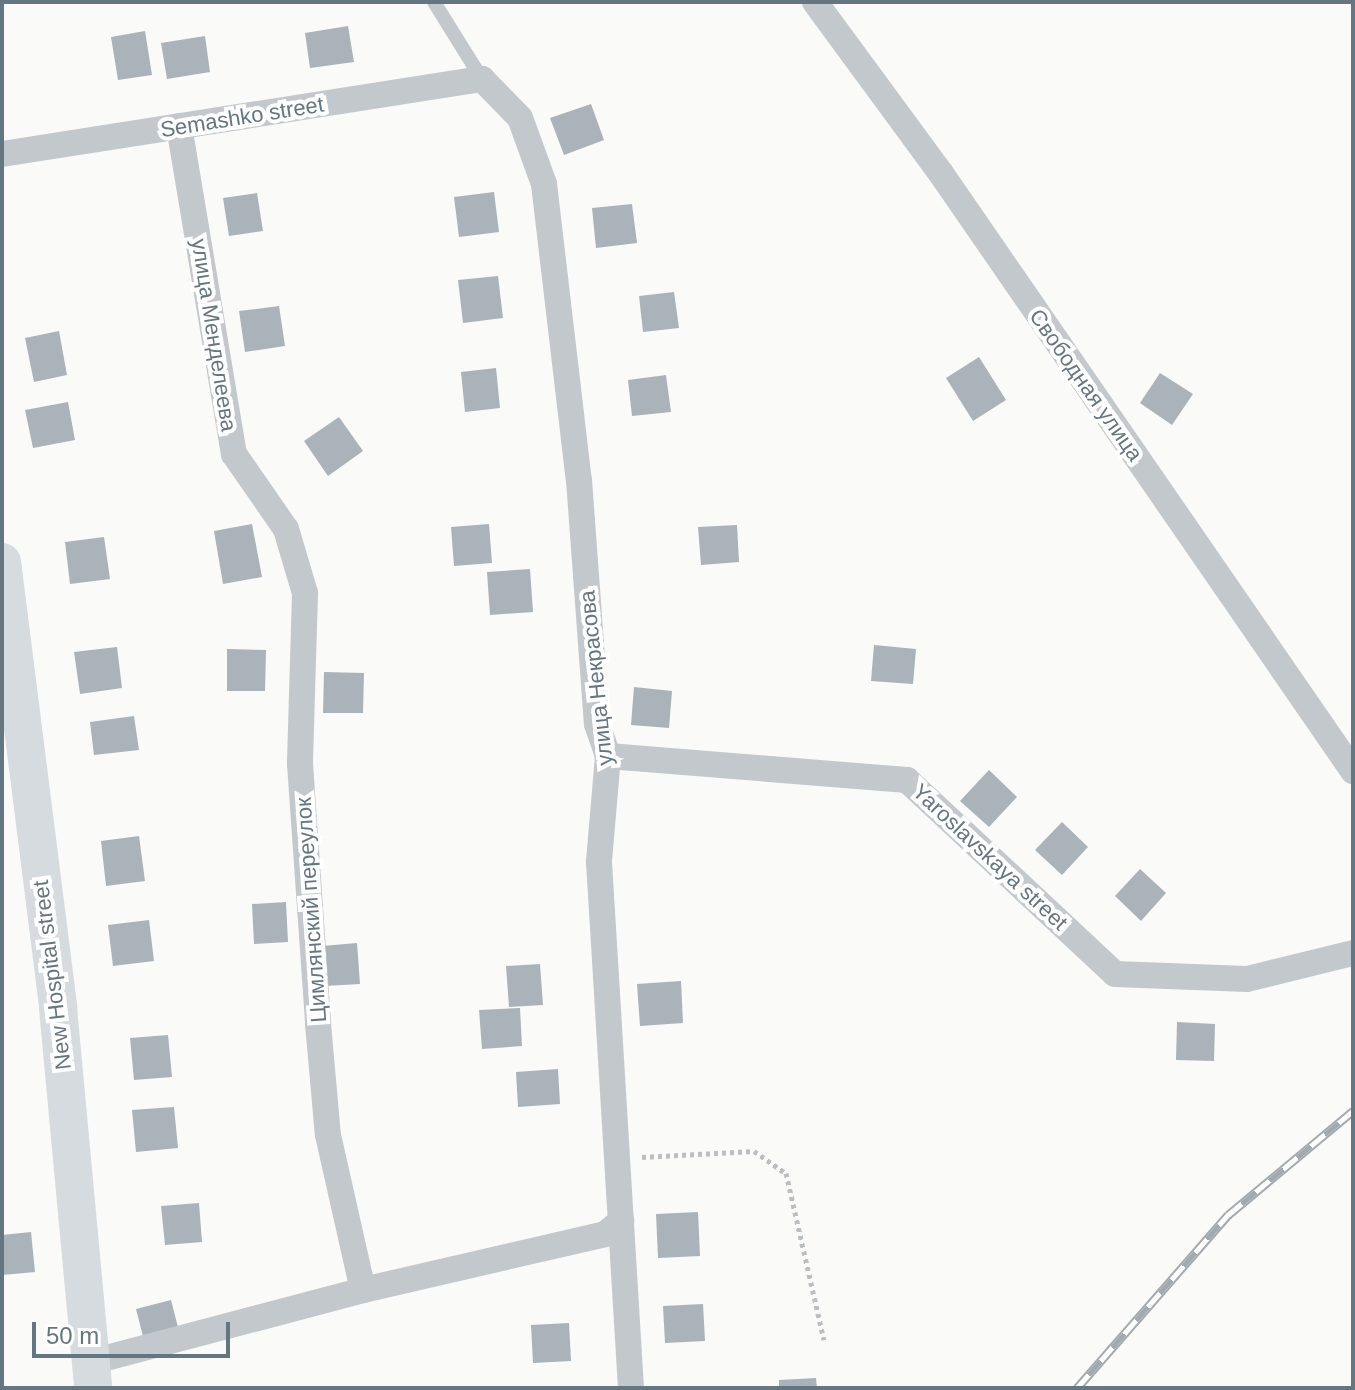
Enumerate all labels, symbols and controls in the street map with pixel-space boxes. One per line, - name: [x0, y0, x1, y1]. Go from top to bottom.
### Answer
- street label: Semashko street: [158, 91, 326, 143]
- street label: улица Менделеева: [186, 237, 242, 433]
- street label: Свободная улица: [1024, 304, 1148, 466]
- street label: улица Некрасова: [574, 589, 618, 767]
- street label: Yaroslavskaya street: [907, 778, 1073, 936]
- street label: Цимлянский переулок: [290, 796, 332, 1024]
- street label: New Hospital street: [27, 879, 77, 1071]
- scale bar: [36, 1306, 234, 1356]
- text: 50 m: [46, 1322, 99, 1349]

